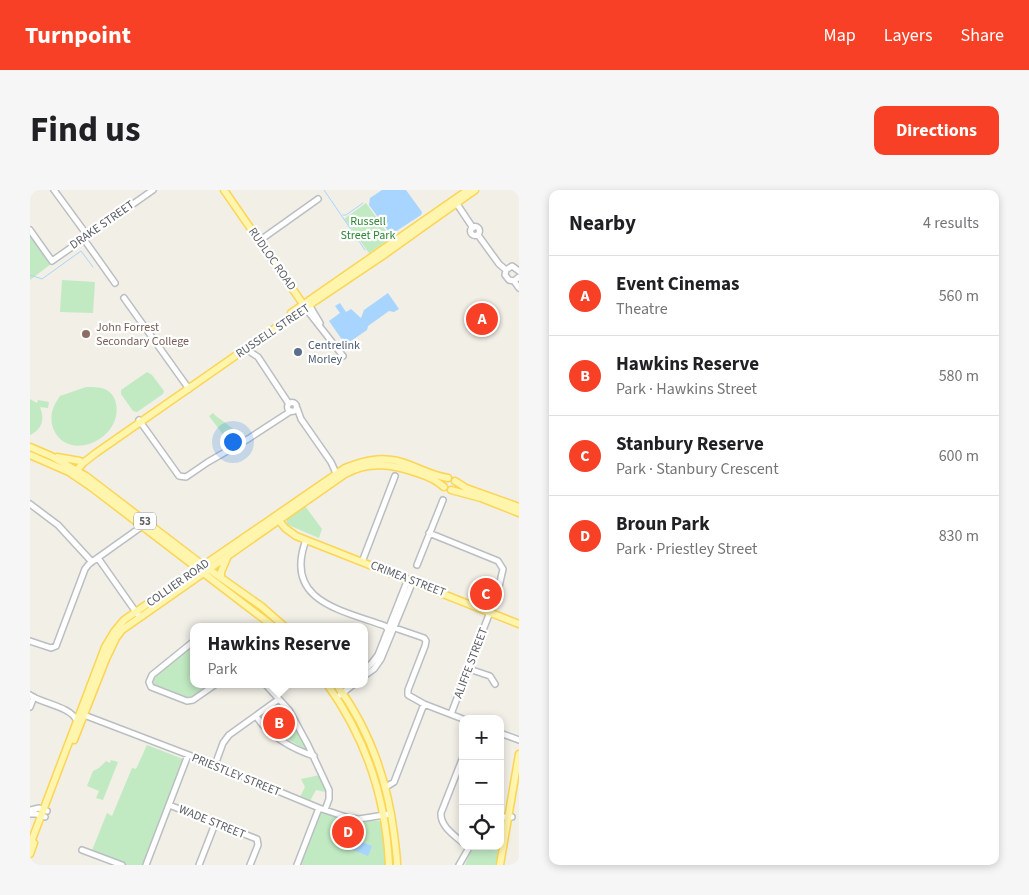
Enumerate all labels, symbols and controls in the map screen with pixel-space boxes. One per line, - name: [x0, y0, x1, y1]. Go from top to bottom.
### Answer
- text: Turnpoint: [25, 18, 131, 53]
- text: Map: [824, 23, 856, 48]
- text: Layers: [884, 23, 933, 48]
- text: Share: [961, 23, 1004, 48]
- text: Find us: [30, 105, 140, 155]
- button: Directions: [874, 106, 999, 155]
- street label: DRAKE STREET: [66, 196, 138, 253]
- text: Nearby: [569, 208, 636, 238]
- text: 4 results: [923, 212, 979, 234]
- park label: Russell Street Park: [341, 213, 396, 244]
- street label: RUDLOC ROAD: [244, 224, 300, 294]
- text: Event Cinemas: [616, 271, 740, 298]
- text: A: [580, 285, 590, 307]
- text: 560 m: [939, 285, 979, 307]
- text: Theatre: [616, 298, 668, 320]
- street label: RUSSELL STREET: [233, 300, 314, 362]
- pin: A: [466, 300, 498, 338]
- place label: John Forrest Secondary College: [96, 319, 189, 350]
- marker: John Forrest Secondary College: [80, 328, 92, 340]
- place label: Centrelink Morley: [308, 337, 360, 368]
- marker: Centrelink Morley: [292, 346, 304, 358]
- text: Hawkins Reserve: [616, 351, 759, 378]
- text: B: [580, 365, 590, 387]
- text: 580 m: [939, 365, 979, 387]
- text: Park · Hawkins Street: [616, 378, 757, 400]
- your location: [220, 429, 246, 455]
- text: Stanbury Reserve: [616, 431, 764, 458]
- text: C: [580, 445, 590, 467]
- text: 600 m: [939, 445, 979, 467]
- text: Park · Stanbury Crescent: [616, 458, 779, 480]
- text: Broun Park: [616, 511, 710, 538]
- road number: 53: [134, 512, 156, 530]
- text: D: [580, 525, 590, 547]
- text: 830 m: [939, 525, 979, 547]
- text: Park · Priestley Street: [616, 538, 757, 560]
- street label: COLLIER ROAD: [143, 555, 213, 611]
- street label: CRIMEA STREET: [368, 557, 449, 601]
- pin: C: [470, 575, 502, 613]
- popup: [190, 623, 368, 688]
- street label: ALIFFE STREET: [450, 625, 493, 701]
- text: Hawkins Reserve: [207, 631, 351, 658]
- text: Park: [207, 658, 237, 680]
- pin: B: [263, 704, 295, 742]
- map controls: [459, 715, 504, 850]
- button: +: [459, 715, 504, 760]
- street label: PRIESTLEY STREET: [189, 749, 284, 801]
- button: −: [459, 760, 504, 805]
- street label: WADE STREET: [176, 801, 248, 843]
- button: locate: [459, 805, 504, 850]
- pin: D: [332, 813, 364, 851]

